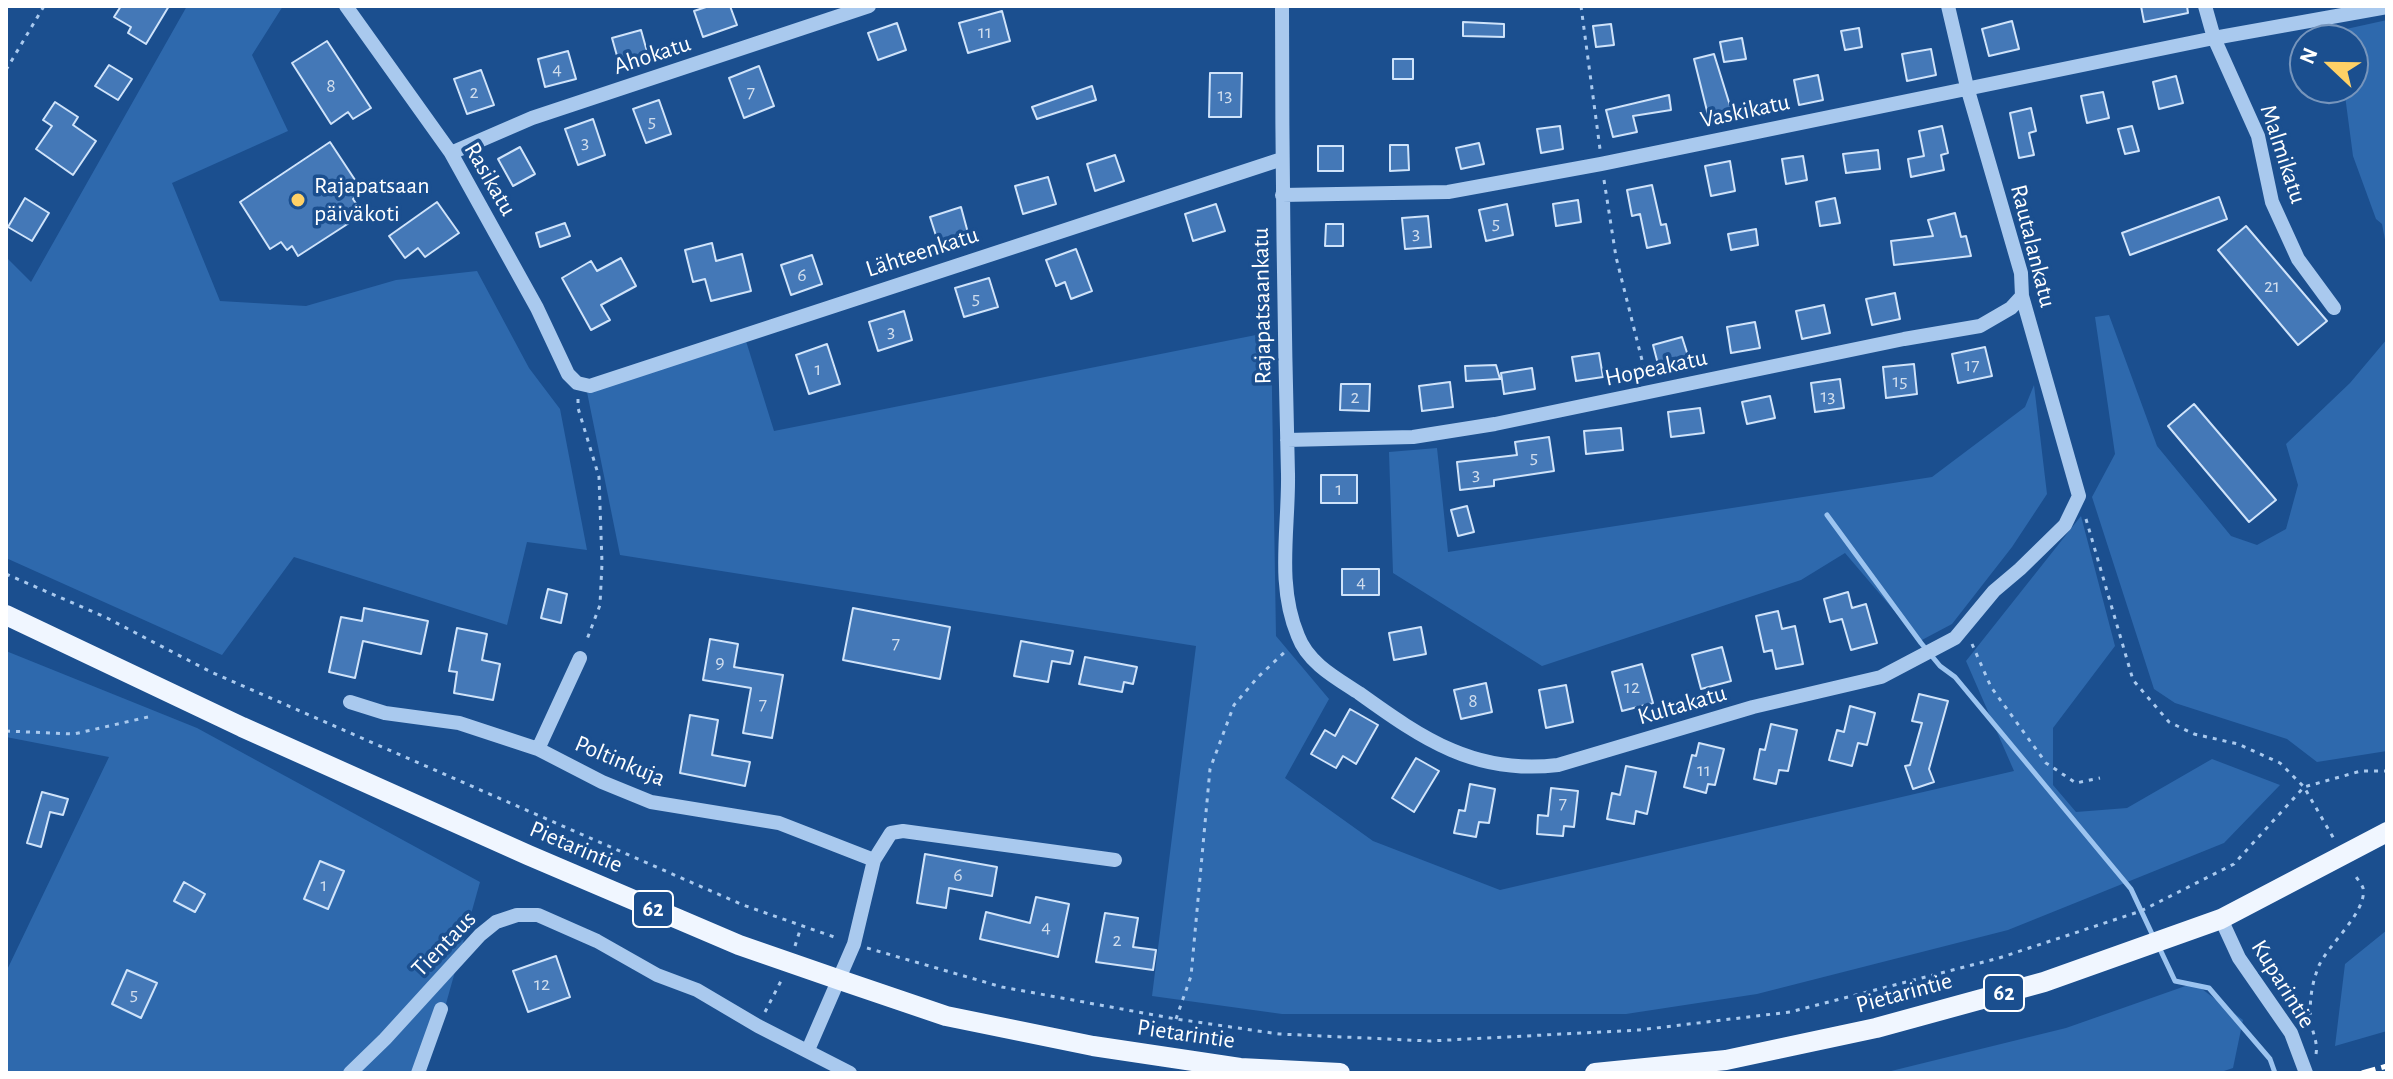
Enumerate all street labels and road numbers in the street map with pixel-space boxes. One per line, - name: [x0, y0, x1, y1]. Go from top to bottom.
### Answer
- street label: Ahokatu: [610, 29, 694, 81]
- street label: Vaskikatu: [1698, 88, 1792, 134]
- street label: Malmikatu: [2254, 101, 2312, 207]
- street label: Rasikatu: [458, 137, 522, 221]
- street label: Rautalankatu: [2004, 182, 2062, 310]
- street label: Lähteenkatu: [862, 220, 982, 284]
- street label: Rajapatsaankatu: [1246, 227, 1278, 385]
- street label: Hopeakatu: [1602, 343, 1710, 393]
- street label: Kultakatu: [1634, 679, 1730, 731]
- street label: Poltinkuja: [570, 729, 670, 793]
- street label: Pietarintie: [525, 815, 627, 879]
- road number: 62: [633, 891, 673, 927]
- street label: Tientaus: [406, 905, 482, 983]
- street label: Kuparintie: [2245, 935, 2321, 1033]
- street label: Pietarintie: [1853, 966, 1955, 1020]
- road number: 62: [1984, 975, 2024, 1011]
- street label: Pietarintie: [1135, 1013, 1237, 1055]

